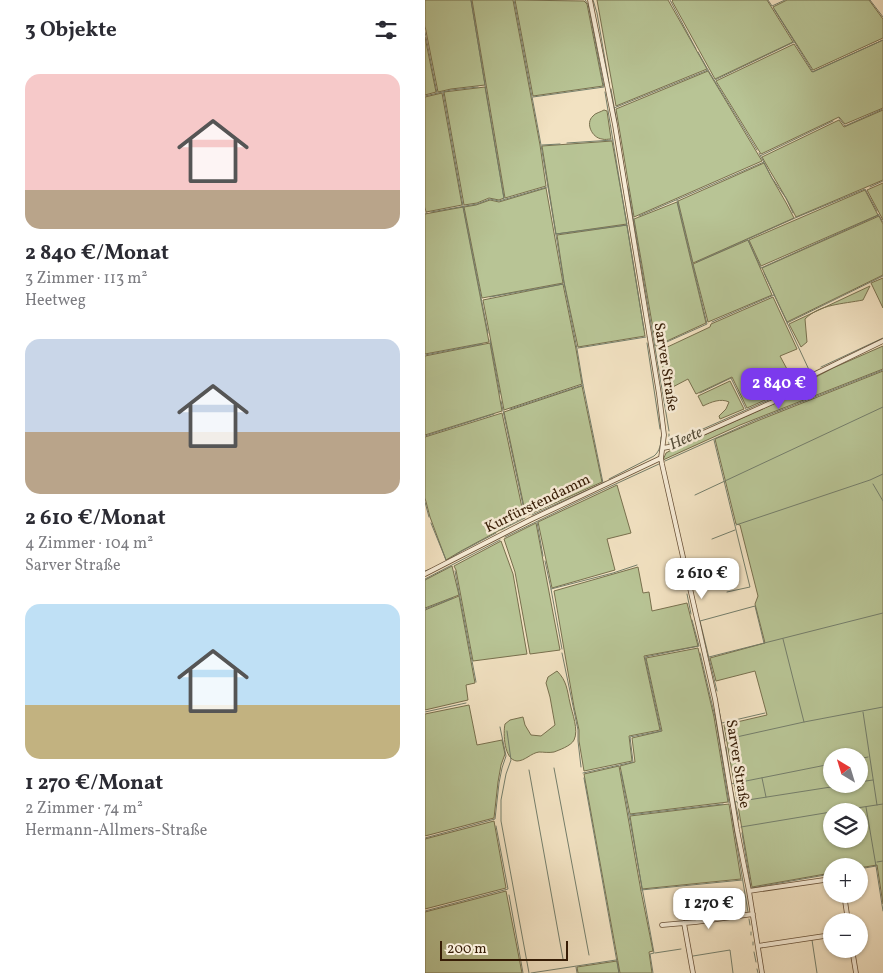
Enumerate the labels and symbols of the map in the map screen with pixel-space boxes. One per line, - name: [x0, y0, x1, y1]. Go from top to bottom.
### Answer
- street label: Sarver Straße: [648, 321, 682, 413]
- pin: 2 840 €: [733, 368, 825, 410]
- water label: Heete: [666, 422, 706, 456]
- street label: Kurfürstendamm: [482, 469, 594, 539]
- pin: 2 610 €: [656, 558, 748, 600]
- street label: Sarver Straße: [720, 718, 754, 810]
- north arrow: [823, 748, 867, 792]
- pin: 1 270 €: [663, 888, 755, 930]
- scale bar: [440, 938, 567, 961]

